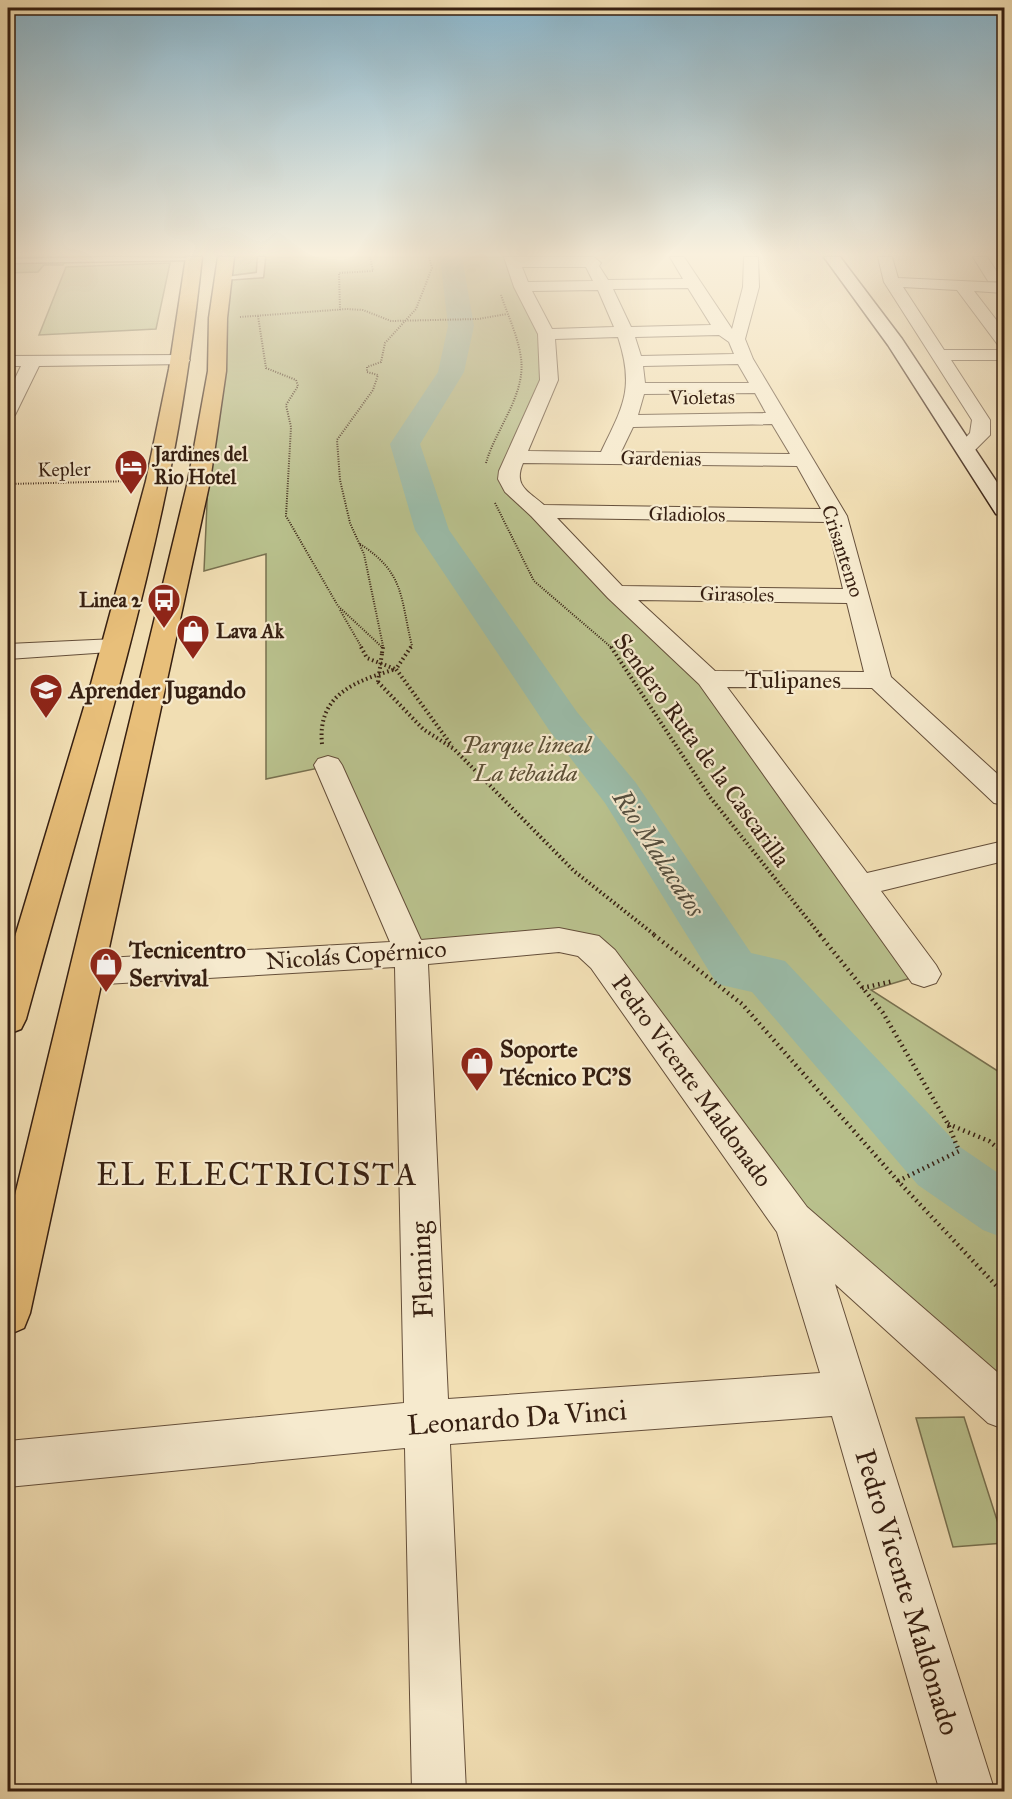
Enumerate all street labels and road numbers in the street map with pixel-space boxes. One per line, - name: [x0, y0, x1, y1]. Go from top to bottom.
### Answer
- street label: Violetas: [668, 384, 735, 410]
- street label: Gardenias: [620, 445, 702, 471]
- street label: Kepler: [37, 457, 91, 481]
- street label: Gladiolos: [648, 501, 726, 527]
- street label: Crisantemo: [817, 502, 869, 600]
- street label: Girasoles: [700, 581, 774, 607]
- street label: Sendero Ruta de la Cascarilla: [607, 627, 797, 873]
- street label: Tulipanes: [745, 665, 841, 695]
- street label: Nicolás Copérnico: [265, 934, 447, 976]
- street label: Pedro Vicente Maldonado: [605, 969, 779, 1193]
- street label: Fleming: [402, 1220, 441, 1319]
- street label: Leonardo Da Vinci: [406, 1392, 628, 1443]
- street label: Pedro Vicente Maldonado: [847, 1445, 968, 1739]

